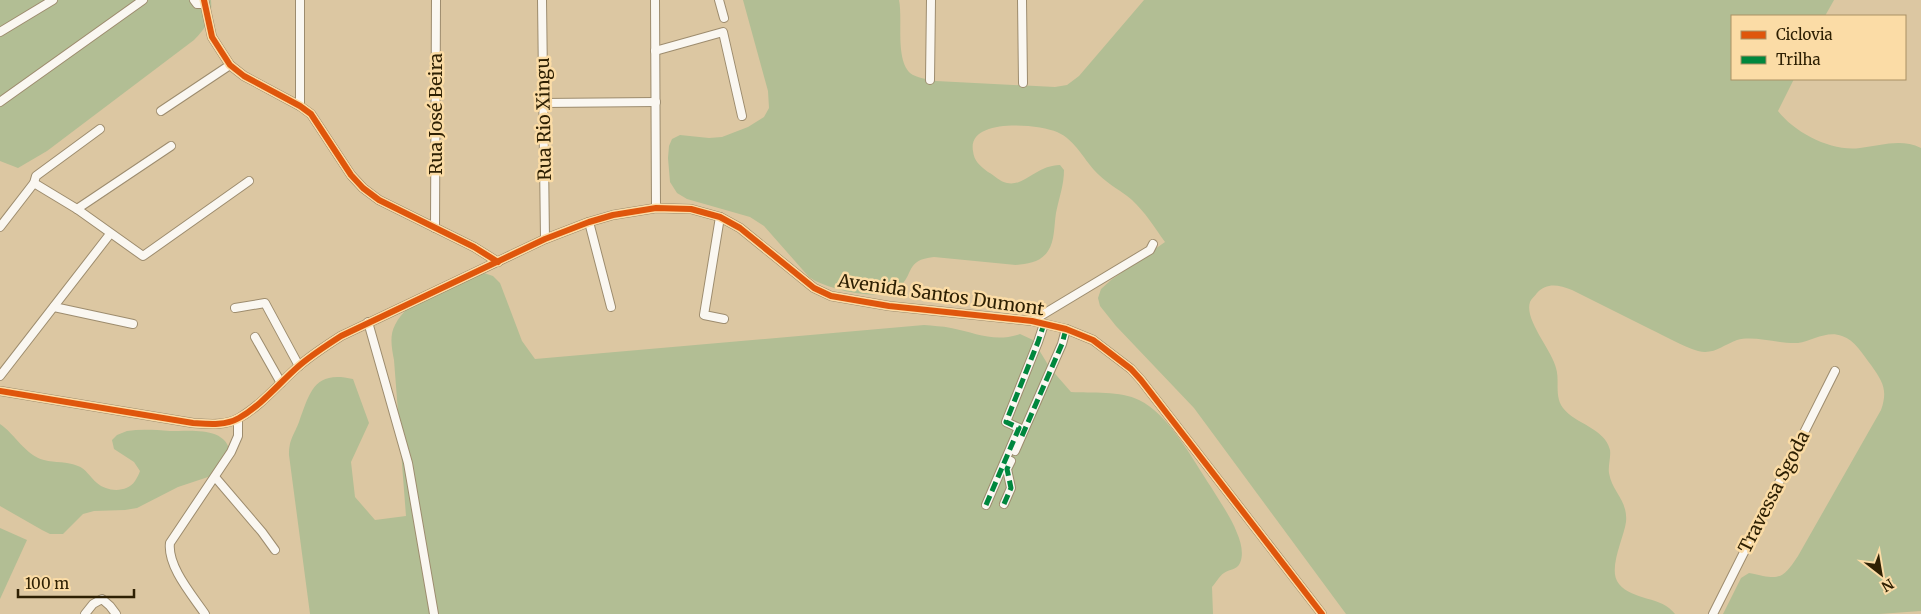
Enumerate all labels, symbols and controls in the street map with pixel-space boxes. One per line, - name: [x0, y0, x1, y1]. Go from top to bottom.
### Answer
- legend: [1731, 15, 1906, 80]
- text: Ciclovia: [1776, 25, 1833, 44]
- text: Trilha: [1776, 50, 1821, 69]
- street label: Rua José Beira: [424, 53, 447, 175]
- street label: Rua Rio Xingu: [531, 57, 556, 181]
- street label: Avenida Santos Dumont: [835, 268, 1046, 320]
- street label: Travessa Sgoda: [1733, 427, 1814, 557]
- north arrow: [1856, 549, 1906, 599]
- scale bar: [18, 566, 134, 598]
- text: 100 m: [25, 574, 69, 593]
- text: N: [1878, 575, 1897, 596]

